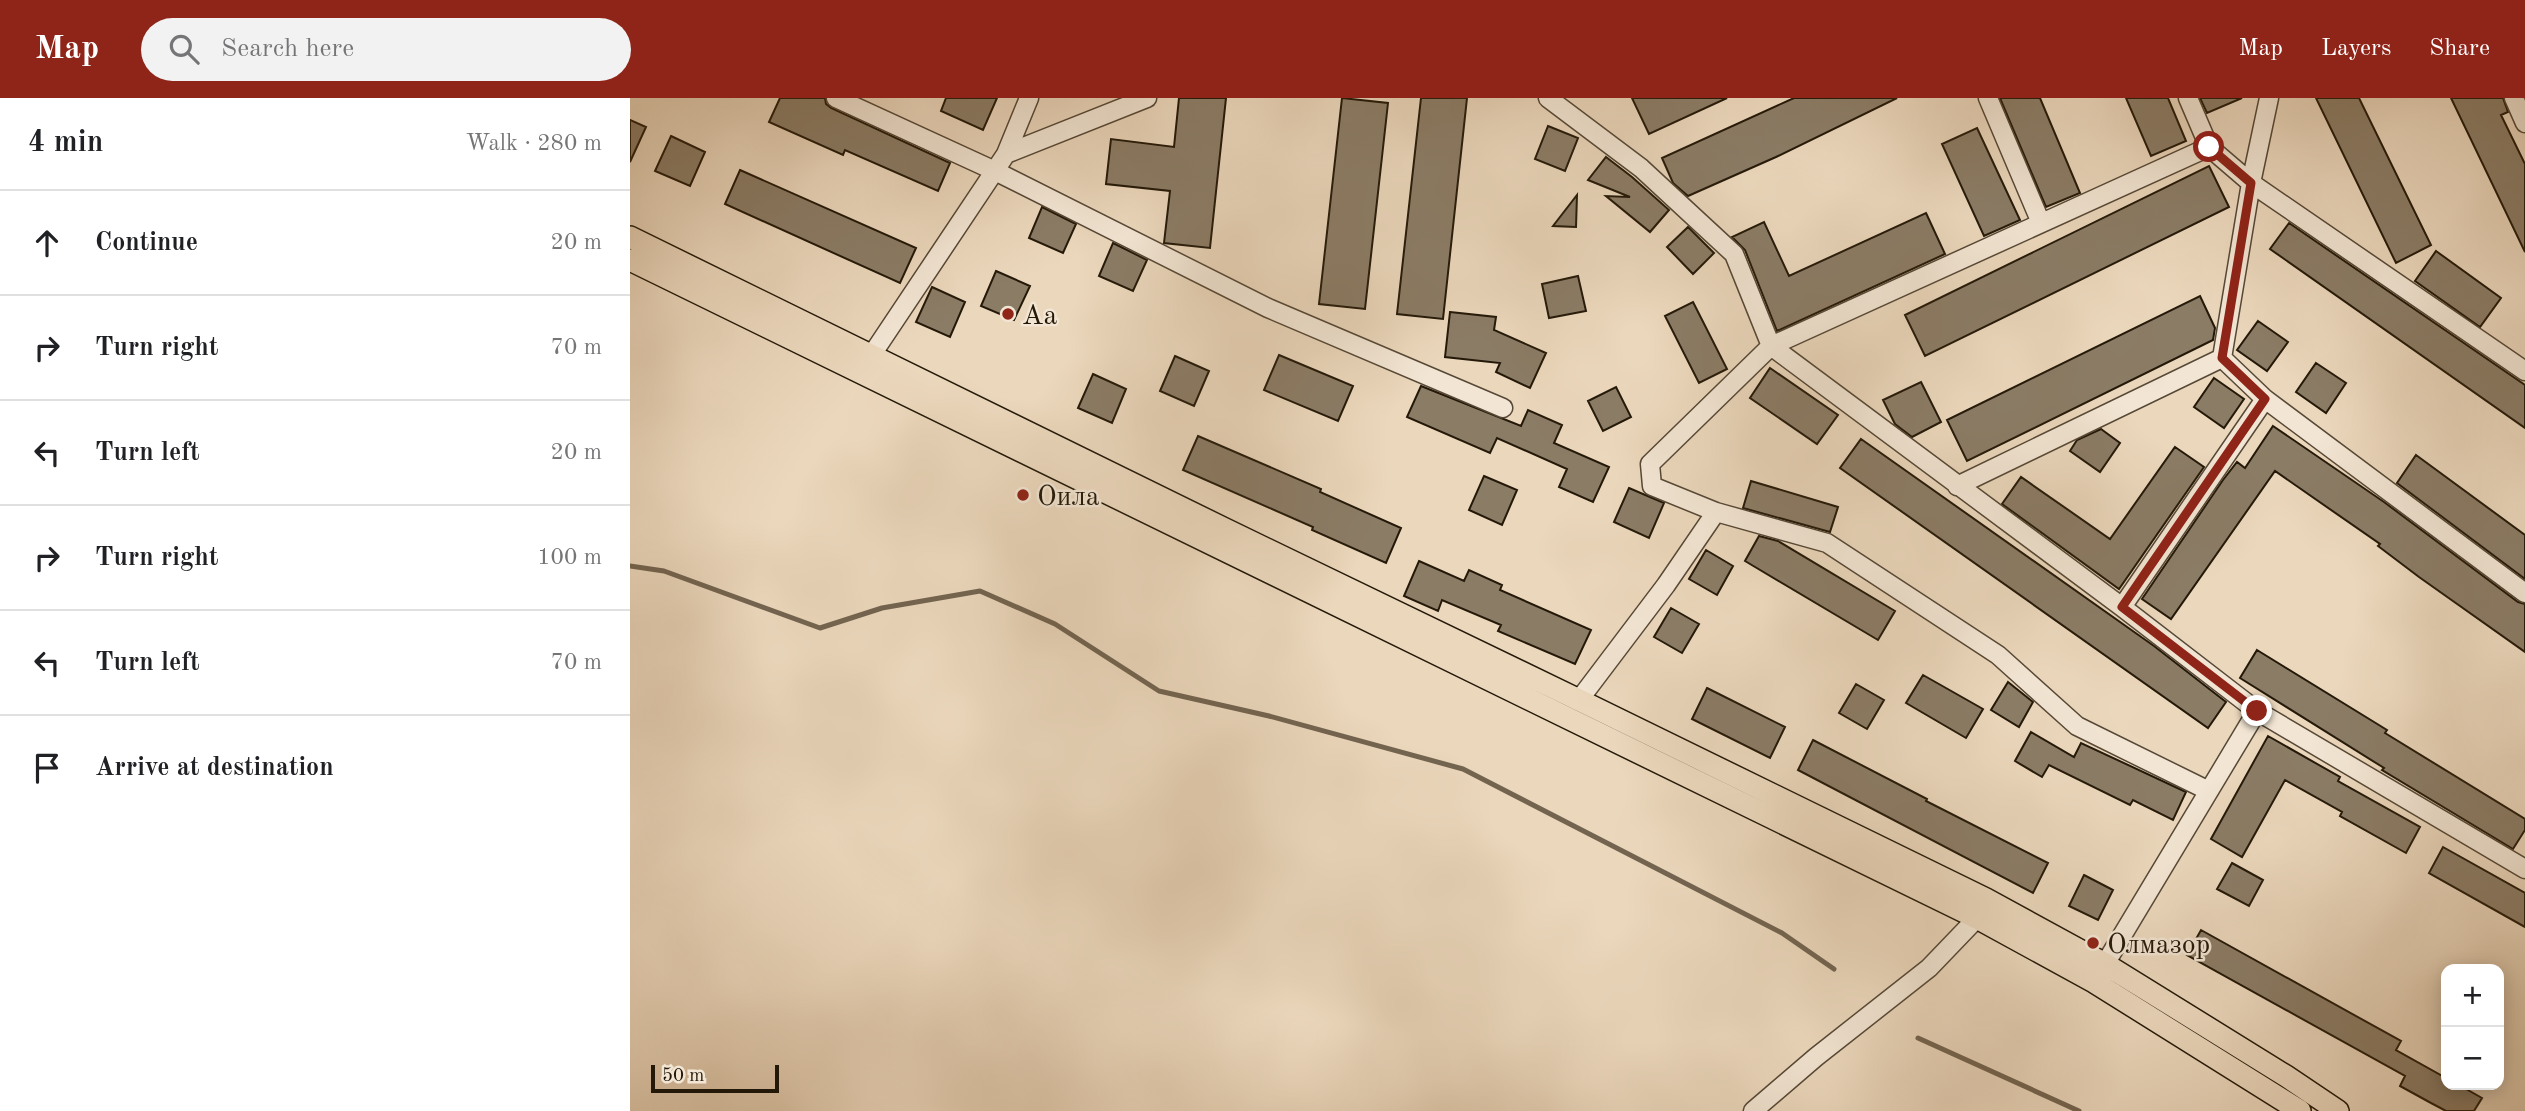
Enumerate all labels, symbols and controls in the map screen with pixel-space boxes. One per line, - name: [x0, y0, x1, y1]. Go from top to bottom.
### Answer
- search box: [141, 18, 631, 81]
- icon: search: [165, 30, 203, 68]
- text: Map: [35, 33, 99, 66]
- text: Search here: [221, 36, 354, 62]
- text: Map: [2239, 37, 2283, 61]
- text: Layers: [2321, 37, 2391, 61]
- text: Share: [2429, 37, 2490, 61]
- text: 4 min: [28, 128, 103, 158]
- route start: [2193, 131, 2224, 162]
- text: Walk · 280 m: [466, 132, 602, 155]
- icon: ahead: [28, 224, 66, 262]
- text: Continue: [95, 230, 198, 256]
- text: 20 m: [551, 231, 602, 254]
- place label: Аа: [1022, 303, 1057, 331]
- marker: Аа: [1000, 306, 1016, 322]
- icon: right: [28, 329, 66, 367]
- text: Turn right: [95, 335, 218, 361]
- text: 70 m: [551, 336, 602, 359]
- icon: left: [28, 434, 66, 472]
- text: Turn left: [95, 440, 200, 466]
- text: 20 m: [551, 441, 602, 464]
- place label: Оила: [1037, 484, 1100, 512]
- marker: Оила: [1015, 487, 1031, 503]
- icon: right: [28, 539, 66, 577]
- text: Turn right: [95, 545, 218, 571]
- text: 100 m: [537, 546, 602, 569]
- icon: left: [28, 644, 66, 682]
- text: Turn left: [95, 650, 200, 676]
- text: 70 m: [551, 651, 602, 674]
- route end: [2241, 695, 2272, 726]
- icon: arrive: [28, 749, 66, 787]
- text: Arrive at destination: [95, 755, 334, 781]
- place label: Олмазор: [2107, 932, 2210, 960]
- marker: Олмазор: [2085, 935, 2101, 951]
- map controls: [2441, 964, 2504, 1090]
- button: +: [2441, 964, 2504, 1027]
- button: −: [2441, 1027, 2504, 1090]
- scale bar: [651, 1062, 779, 1094]
- text: 50 m: [662, 1067, 704, 1086]

